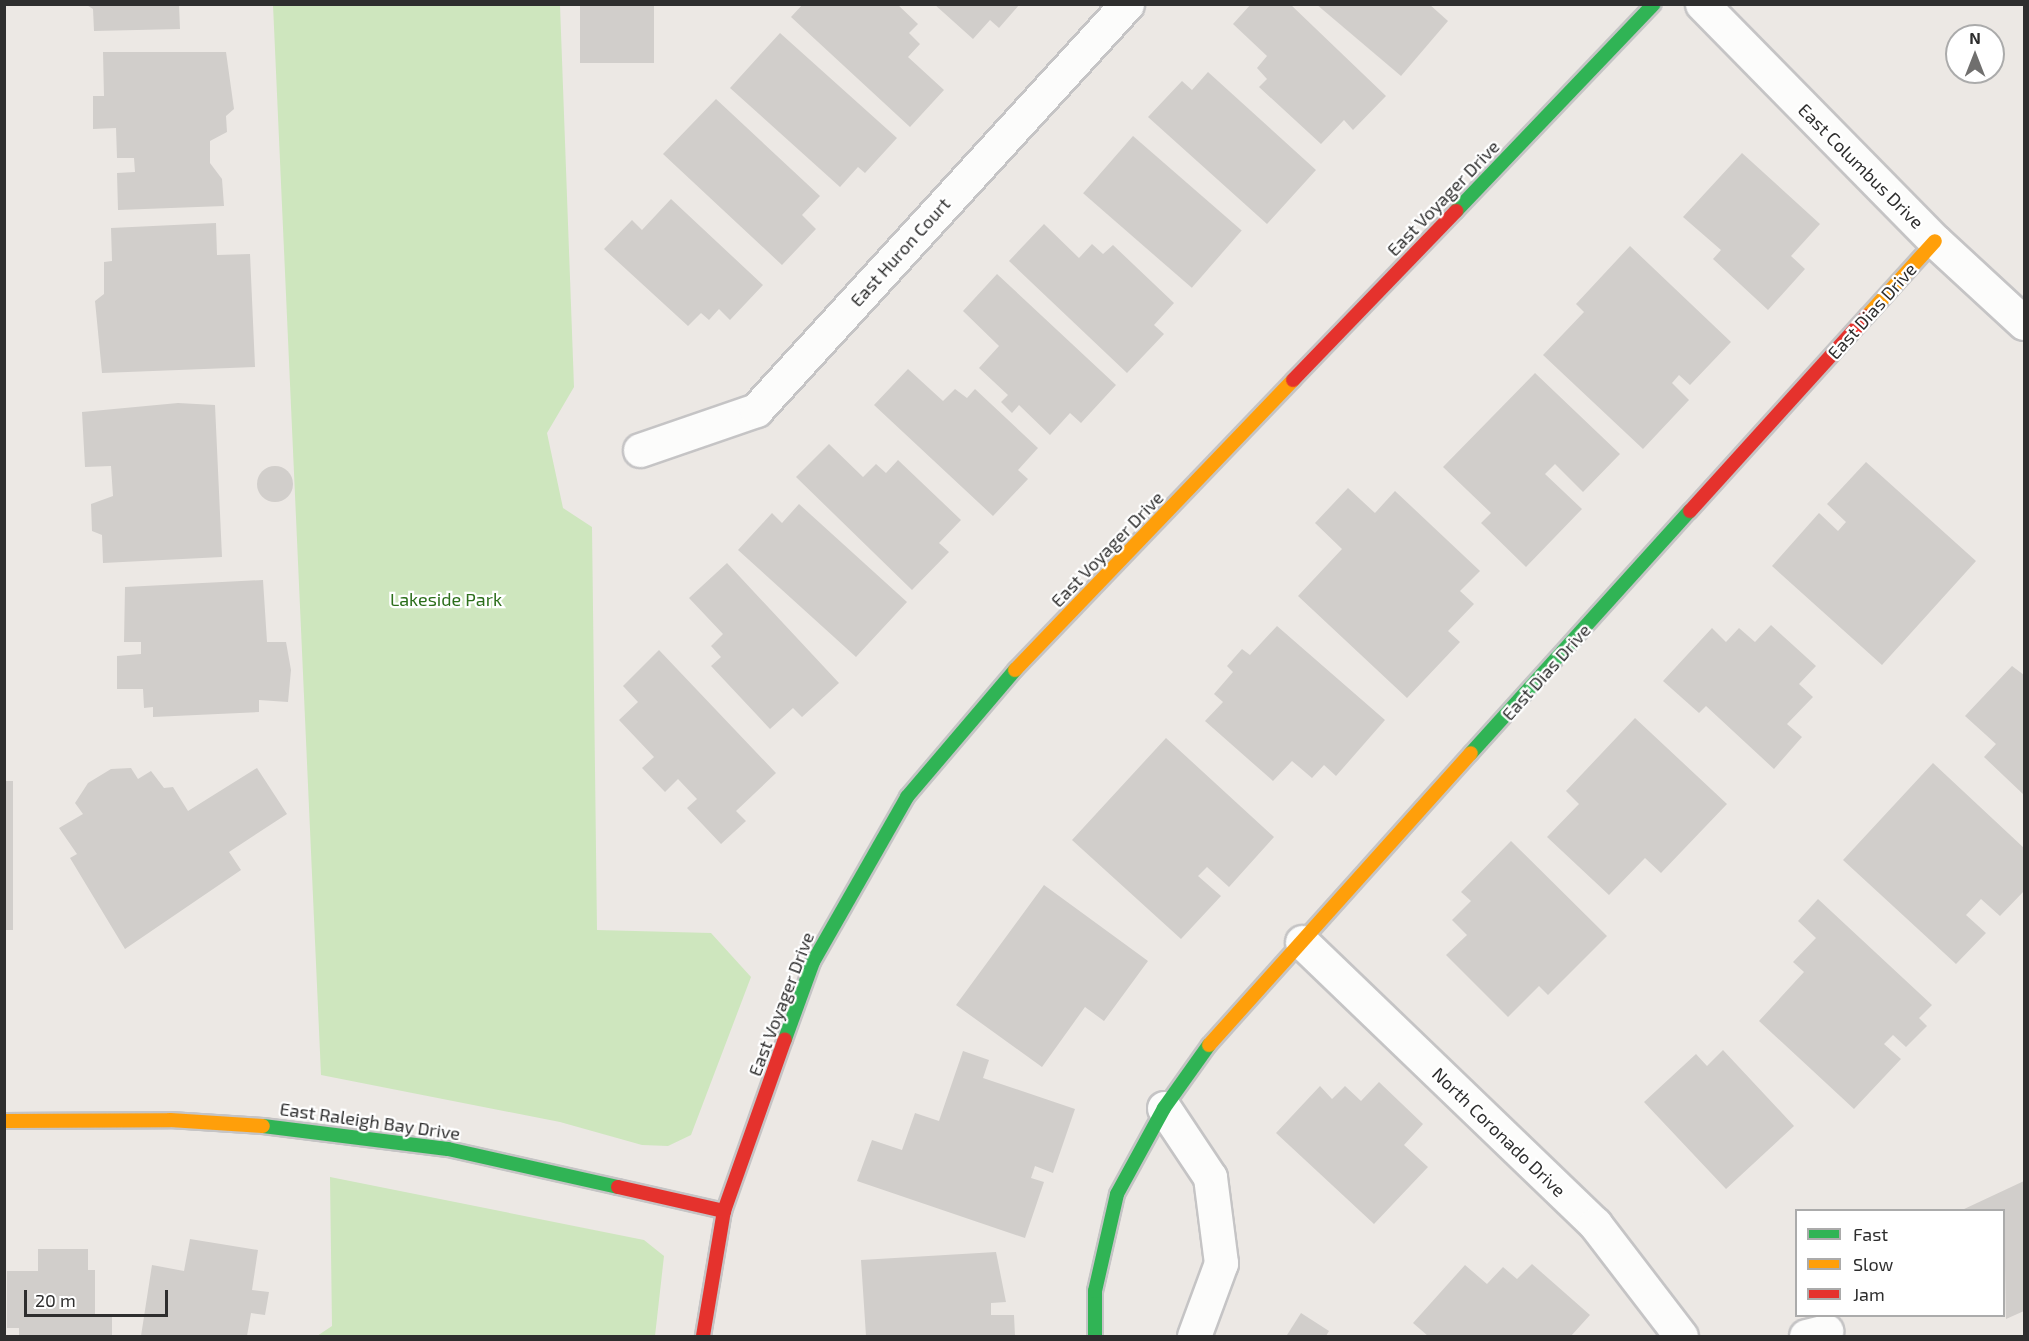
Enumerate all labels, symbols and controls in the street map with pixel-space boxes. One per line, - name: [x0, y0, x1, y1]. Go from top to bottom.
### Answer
- north arrow: [1945, 24, 2005, 84]
- text: N: [1969, 28, 1981, 47]
- street label: East Columbus Drive: [1794, 99, 1928, 233]
- street label: East Voyager Drive: [1382, 135, 1504, 261]
- street label: East Huron Court: [846, 193, 954, 311]
- street label: East Dias Drive: [1823, 258, 1921, 364]
- street label: East Voyager Drive: [1046, 486, 1168, 612]
- park label: Lakeside Park: [390, 588, 502, 610]
- street label: East Dias Drive: [1497, 619, 1595, 725]
- street label: East Voyager Drive: [743, 929, 819, 1079]
- street label: North Coronado Drive: [1428, 1063, 1570, 1201]
- street label: East Raleigh Bay Drive: [278, 1098, 462, 1144]
- legend: [1795, 1209, 2005, 1317]
- text: Fast: [1853, 1223, 1888, 1245]
- text: Slow: [1853, 1253, 1893, 1275]
- scale bar: [27, 1278, 171, 1316]
- text: Jam: [1853, 1283, 1885, 1305]
- text: 20 m: [35, 1289, 76, 1311]

